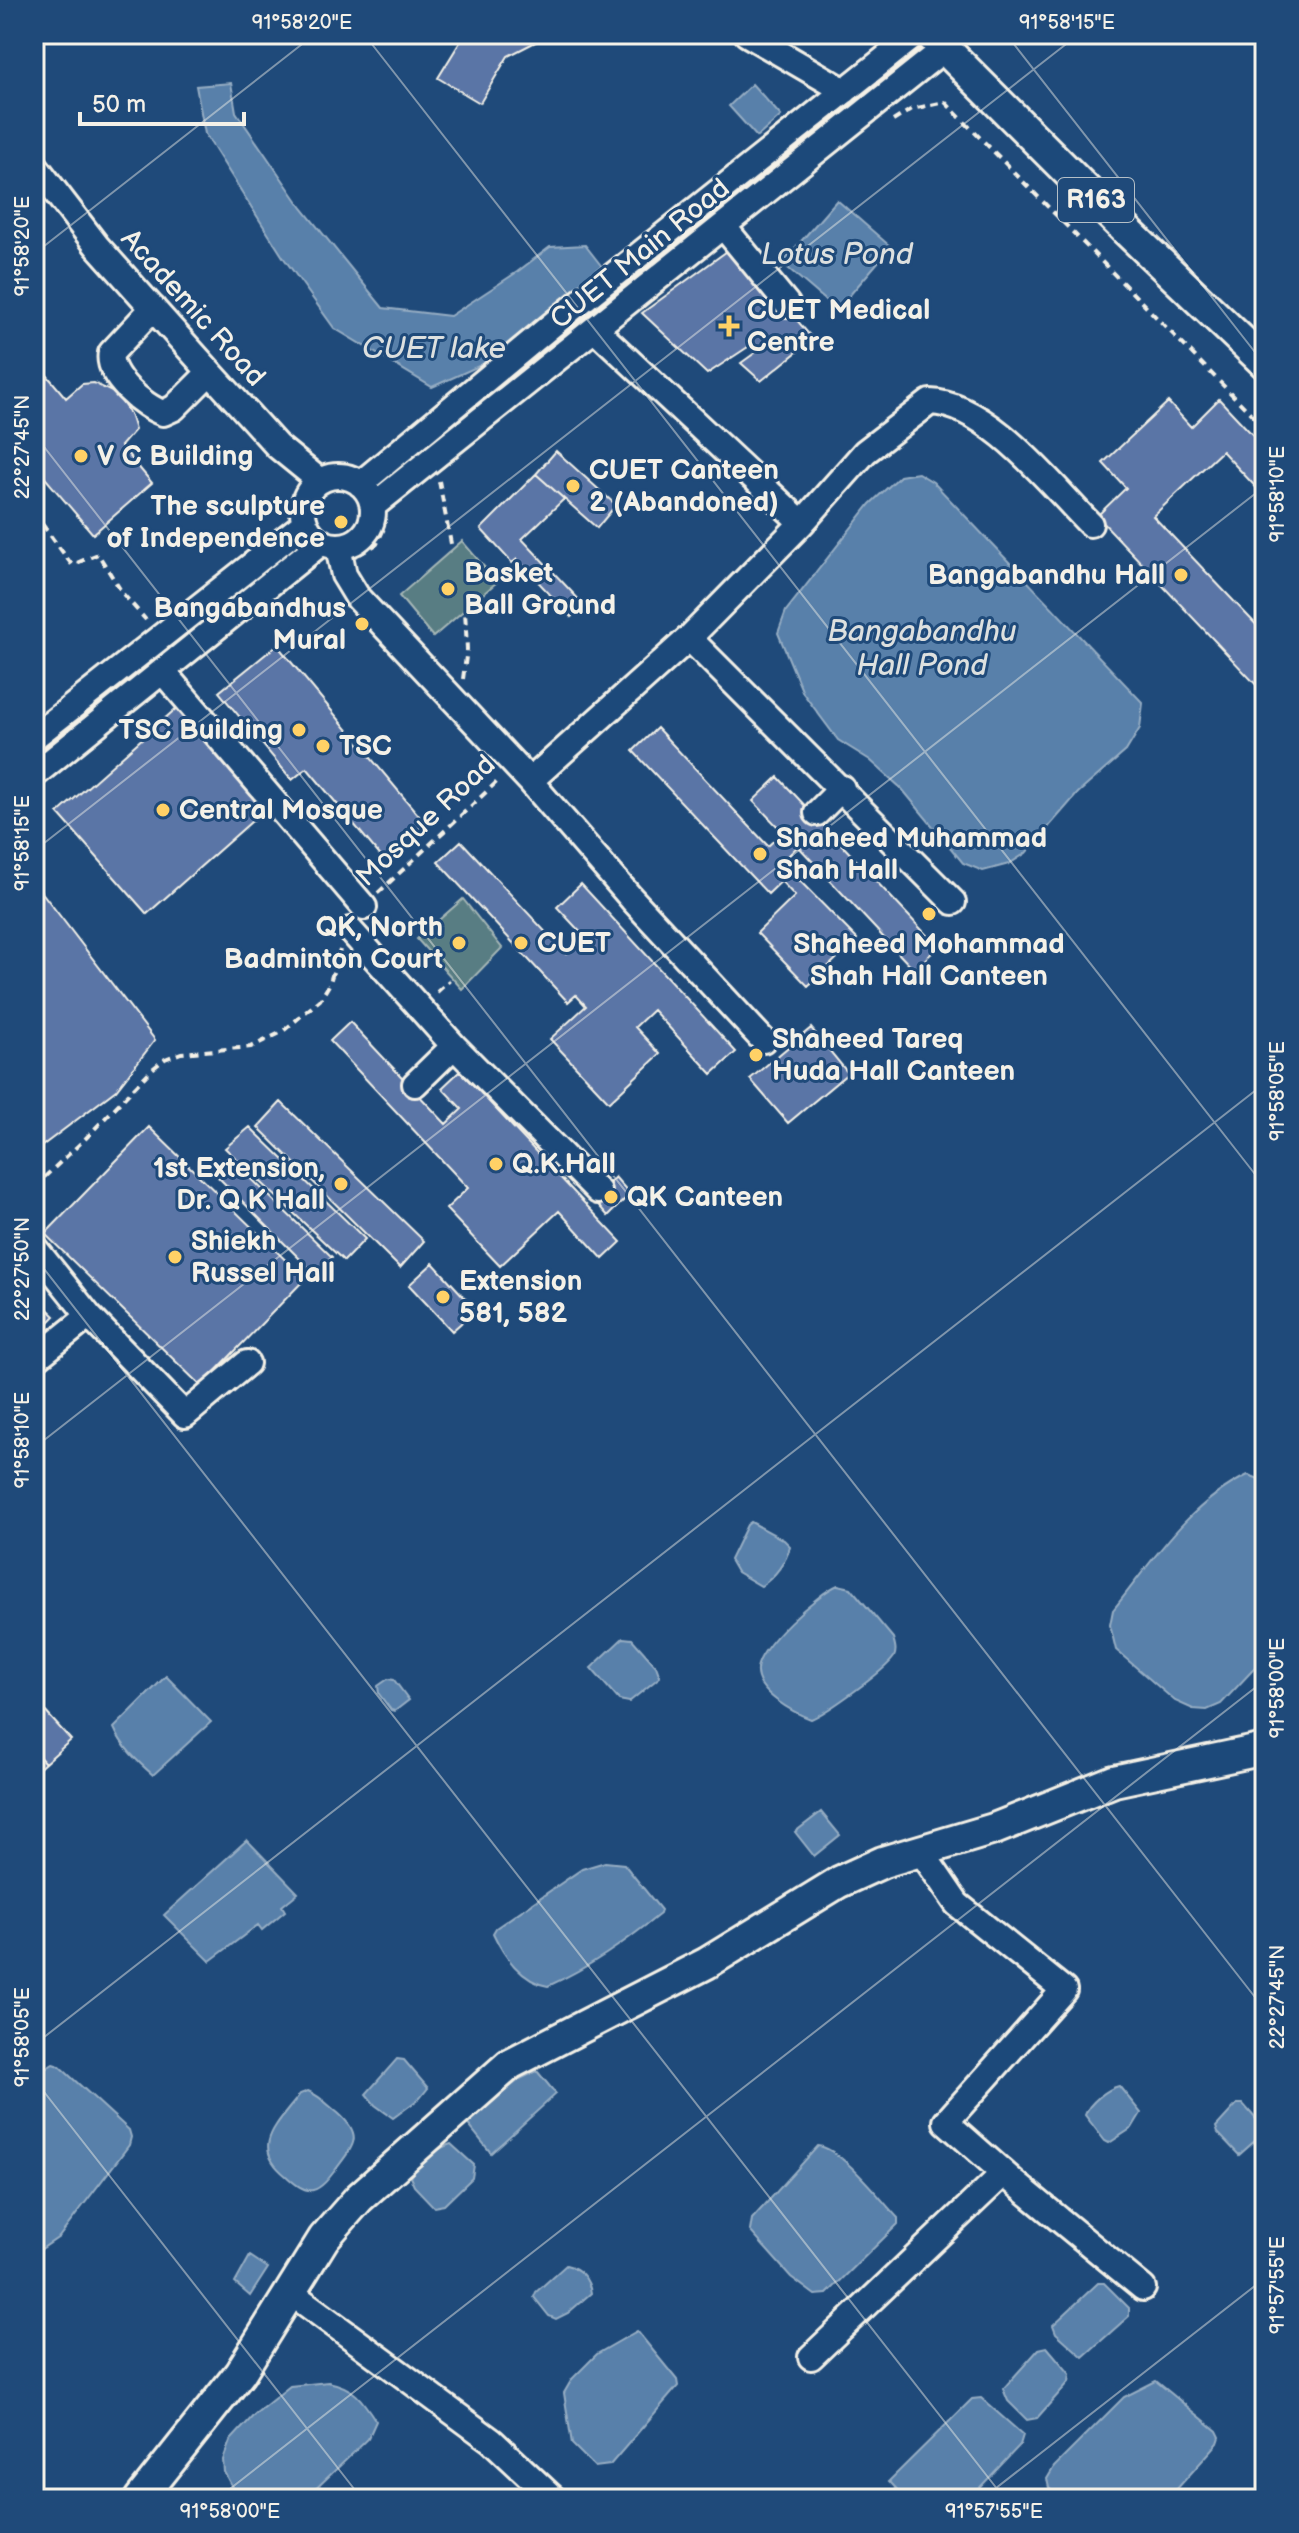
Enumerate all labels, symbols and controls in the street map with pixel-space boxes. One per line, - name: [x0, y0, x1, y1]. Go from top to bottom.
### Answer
- text: 91°58'20"E: [252, 11, 352, 35]
- text: 91°58'15"E: [1019, 11, 1115, 35]
- scale bar: [80, 76, 244, 126]
- text: 50 m: [92, 90, 146, 119]
- street label: CUET Main Road: [544, 172, 736, 336]
- road number: R163: [1058, 178, 1134, 222]
- text: 91°58'20"E: [11, 196, 35, 296]
- street label: Academic Road: [114, 223, 272, 393]
- water label: Lotus Pond: [761, 237, 914, 273]
- place label: CUET Medical Centre: [747, 294, 930, 359]
- marker: CUET Medical Centre: [718, 315, 740, 337]
- water label: CUET lake: [362, 331, 506, 367]
- text: 22°27'45"N: [11, 395, 35, 499]
- place label: V C Building: [97, 440, 253, 473]
- text: 91°58'10"E: [1266, 446, 1290, 542]
- marker: V C Building: [72, 447, 90, 465]
- place label: CUET Canteen 2 (Abandoned): [589, 454, 779, 519]
- marker: CUET Canteen 2 (Abandoned): [564, 477, 582, 495]
- place label: The sculpture of Independence: [106, 490, 325, 555]
- marker: The sculpture of Independence: [332, 513, 350, 531]
- place label: Basket Ball Ground: [464, 557, 616, 622]
- place label: Bangabandhu Hall: [928, 559, 1165, 592]
- marker: Bangabandhu Hall: [1172, 566, 1190, 584]
- marker: Basket Ball Ground: [439, 580, 457, 598]
- place label: Bangabandhus Mural: [153, 592, 346, 657]
- water label: Bangabandhu Hall Pond: [828, 614, 1017, 684]
- marker: Bangabandhus Mural: [353, 615, 371, 633]
- place label: TSC Building: [119, 714, 283, 747]
- marker: TSC Building: [290, 721, 308, 739]
- place label: TSC: [339, 730, 392, 763]
- marker: TSC: [314, 737, 332, 755]
- street label: Mosque Road: [350, 748, 502, 894]
- place label: Central Mosque: [179, 794, 383, 827]
- text: 91°58'15"E: [11, 795, 35, 891]
- marker: Central Mosque: [154, 801, 172, 819]
- place label: Shaheed Muhammad Shah Hall: [776, 822, 1047, 887]
- marker: Shaheed Muhammad Shah Hall: [751, 845, 769, 863]
- marker: Shaheed Mohammad Shah Hall Canteen: [920, 905, 938, 923]
- place label: QK, North Badminton Court: [224, 911, 443, 976]
- place label: CUET: [537, 927, 611, 960]
- place label: Shaheed Mohammad Shah Hall Canteen: [793, 928, 1065, 993]
- marker: QK, North Badminton Court: [450, 934, 468, 952]
- marker: CUET: [512, 934, 530, 952]
- place label: Shaheed Tareq Huda Hall Canteen: [772, 1023, 1015, 1088]
- text: 91°58'05"E: [1266, 1041, 1290, 1141]
- marker: Shaheed Tareq Huda Hall Canteen: [747, 1046, 765, 1064]
- place label: Q.K.Hall: [512, 1148, 616, 1181]
- place label: 1st Extension, Dr. Q K Hall: [153, 1152, 325, 1217]
- marker: Q.K.Hall: [487, 1155, 505, 1173]
- marker: 1st Extension, Dr. Q K Hall: [332, 1175, 350, 1193]
- place label: QK Canteen: [627, 1181, 783, 1214]
- marker: QK Canteen: [602, 1188, 620, 1206]
- text: 22°27'50"N: [11, 1217, 35, 1321]
- place label: Shiekh Russel Hall: [191, 1225, 335, 1290]
- marker: Shiekh Russel Hall: [166, 1248, 184, 1266]
- place label: Extension 581, 582: [459, 1265, 582, 1330]
- marker: Extension 581, 582: [434, 1288, 452, 1306]
- text: 91°58'10"E: [11, 1392, 35, 1488]
- text: 91°58'00"E: [1266, 1638, 1290, 1738]
- text: 22°27'45"N: [1266, 1945, 1290, 2049]
- text: 91°58'05"E: [11, 1987, 35, 2087]
- text: 91°57'55"E: [1266, 2236, 1290, 2334]
- text: 91°58'00"E: [180, 2500, 280, 2524]
- text: 91°57'55"E: [945, 2500, 1043, 2524]

